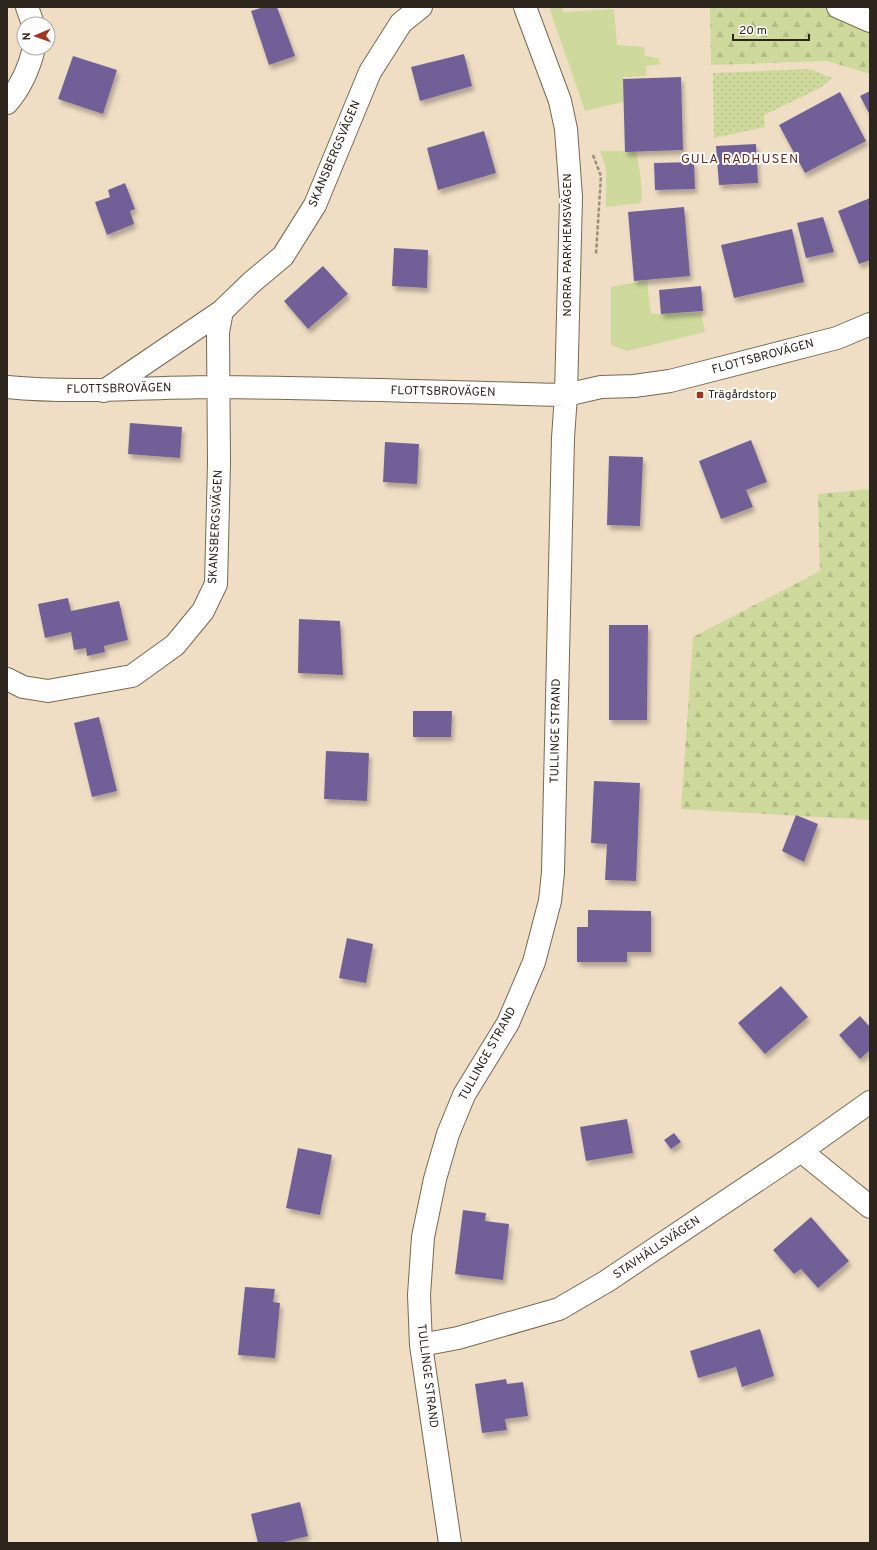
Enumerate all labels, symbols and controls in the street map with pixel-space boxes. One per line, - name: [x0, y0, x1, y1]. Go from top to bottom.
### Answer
- north arrow: [16, 16, 56, 56]
- scale bar: [733, 16, 809, 42]
- text: 20 m: [739, 23, 767, 39]
- text: N: [20, 32, 34, 41]
- street label: SKANSBERGSVÄGEN: [305, 98, 365, 210]
- district label: GULA RADHUSEN: [681, 152, 799, 168]
- street label: NORRA PARKHEMSVÄGEN: [560, 173, 576, 317]
- street label: FLOTTSBROVÄGEN: [710, 336, 816, 378]
- street label: FLOTTSBROVÄGEN: [66, 380, 172, 398]
- street label: FLOTTSBROVÄGEN: [390, 383, 496, 401]
- place label: Trägårdstorp: [708, 387, 777, 403]
- marker: Trägårdstorp: [695, 390, 705, 400]
- street label: SKANSBERGSVÄGEN: [205, 469, 227, 585]
- street label: TULLINGE STRAND: [547, 678, 565, 784]
- street label: TULLINGE STRAND: [456, 1004, 520, 1104]
- street label: STAVHÄLLSVÄGEN: [610, 1213, 704, 1283]
- street label: TULLINGE STRAND: [413, 1323, 441, 1429]

